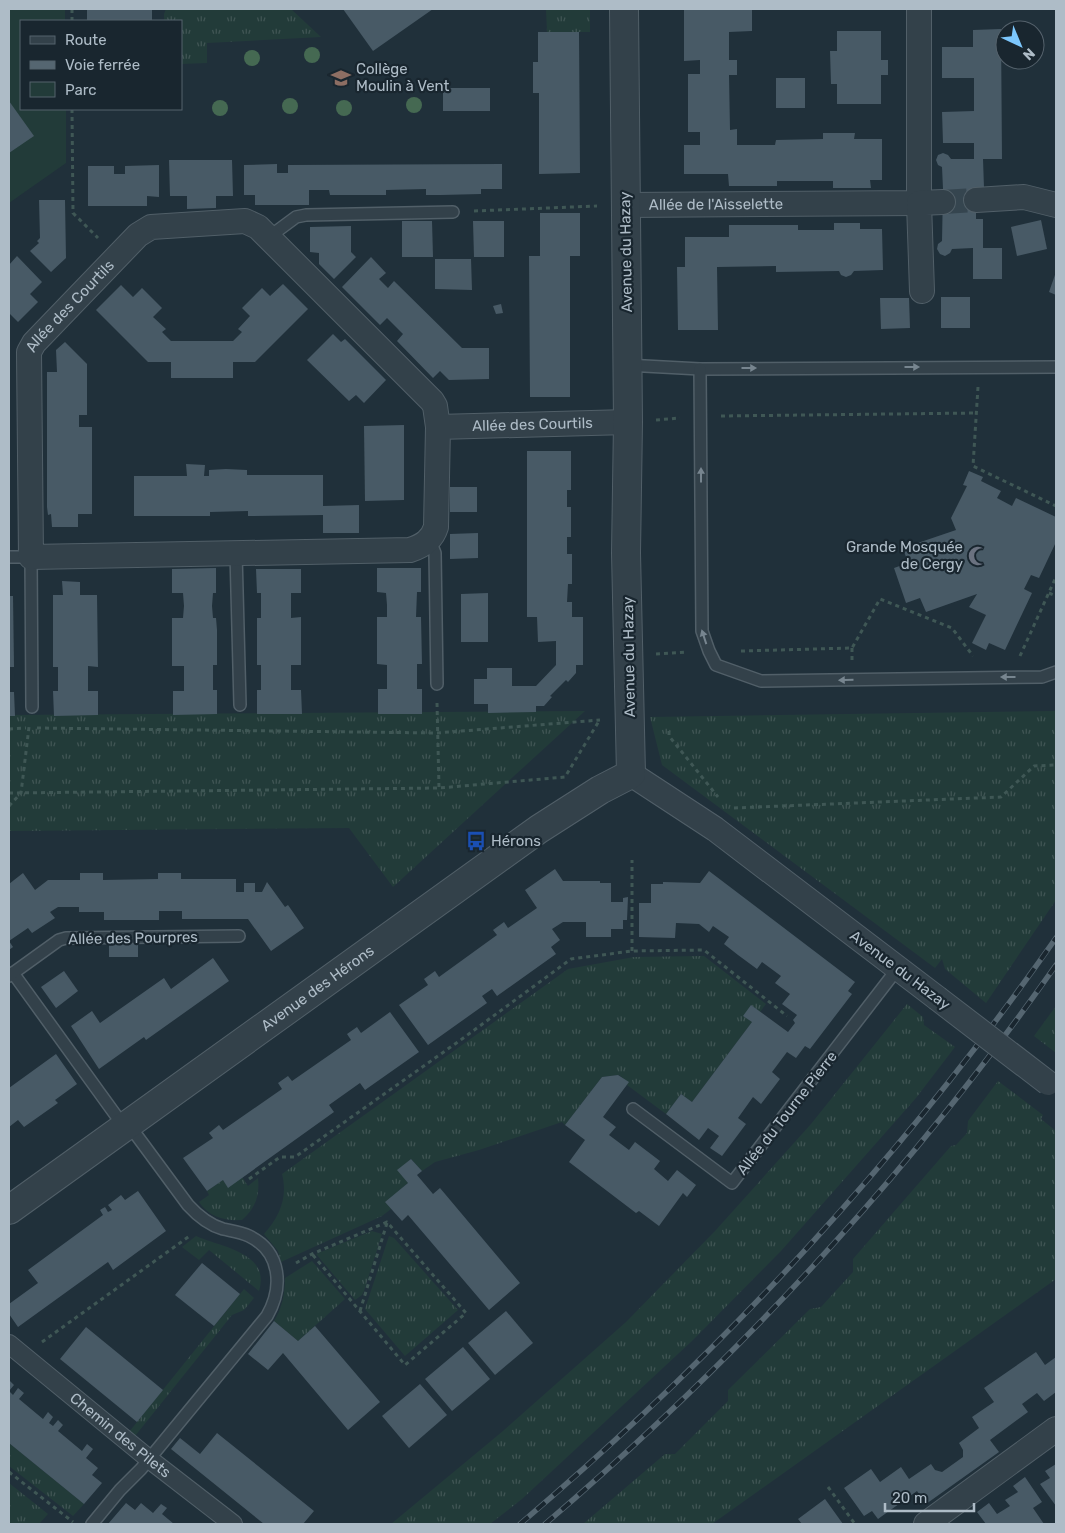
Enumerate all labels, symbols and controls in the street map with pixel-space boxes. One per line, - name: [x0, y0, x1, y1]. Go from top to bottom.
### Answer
- legend: [20, 20, 182, 110]
- north arrow: [995, 20, 1045, 70]
- text: Route: [65, 31, 107, 49]
- text: N: [1019, 44, 1038, 64]
- text: Voie ferrée: [65, 56, 140, 74]
- place label: Collège Moulin à Vent: [356, 60, 450, 95]
- school or university icon: Collège Moulin à Vent: [330, 67, 352, 89]
- text: Parc: [65, 81, 97, 99]
- street label: Avenue du Hazay: [616, 191, 636, 313]
- street label: Allée de l'Aisselette: [649, 195, 783, 214]
- street label: Allée des Courtils: [22, 256, 118, 355]
- one-way arrow: [904, 363, 920, 371]
- one-way arrow: [741, 364, 757, 372]
- street label: Allée des Courtils: [472, 414, 593, 435]
- one-way arrow: [697, 467, 705, 483]
- place label: Grande Mosquée de Cergy: [846, 538, 963, 573]
- mosque icon: Grande Mosquée de Cergy: [967, 545, 989, 567]
- street label: Avenue du Hazay: [619, 596, 639, 718]
- one-way arrow: [700, 630, 708, 645]
- one-way arrow: [1000, 674, 1016, 682]
- one-way arrow: [838, 676, 854, 684]
- bus stop icon: Hérons: [465, 830, 487, 852]
- place label: Hérons: [491, 832, 541, 850]
- street label: Avenue du Hazay: [846, 926, 954, 1014]
- street label: Allée des Pourpres: [68, 928, 198, 948]
- street label: Avenue des Hérons: [257, 941, 378, 1035]
- street label: Allée du Tourne Pierre: [733, 1048, 841, 1178]
- street label: Chemin des Pilets: [66, 1389, 175, 1482]
- scale bar: [885, 1480, 974, 1512]
- text: 20 m: [892, 1489, 927, 1507]

